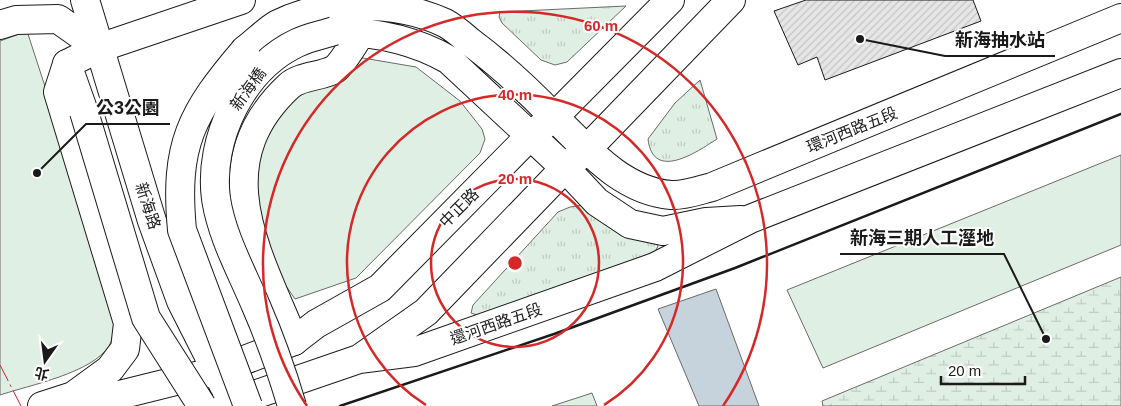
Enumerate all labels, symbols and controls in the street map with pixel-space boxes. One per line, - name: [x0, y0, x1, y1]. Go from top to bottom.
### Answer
- text: 60 m: [584, 17, 618, 34]
- callout: 新海抽水站: [945, 23, 1055, 56]
- text: 新海抽水站: [955, 30, 1045, 50]
- street label: 新海橋: [227, 65, 269, 113]
- text: 40 m: [498, 86, 532, 103]
- callout: 公3公園: [86, 91, 170, 124]
- text: 公3公園: [96, 98, 160, 118]
- street label: 環河西路五段: [804, 104, 900, 156]
- text: 20 m: [498, 170, 532, 187]
- street label: 新海路: [132, 181, 164, 231]
- street label: 中正路: [436, 185, 482, 231]
- callout: 新海三期人工溼地: [840, 221, 1004, 254]
- text: 新海三期人工溼地: [850, 228, 994, 248]
- centre of rings: [506, 254, 524, 272]
- street label: 還河西路五段: [448, 300, 544, 348]
- north arrow: [20, 336, 70, 386]
- scale bar: [941, 354, 1025, 386]
- text: 20 m: [948, 362, 981, 379]
- text: 北: [33, 364, 51, 383]

